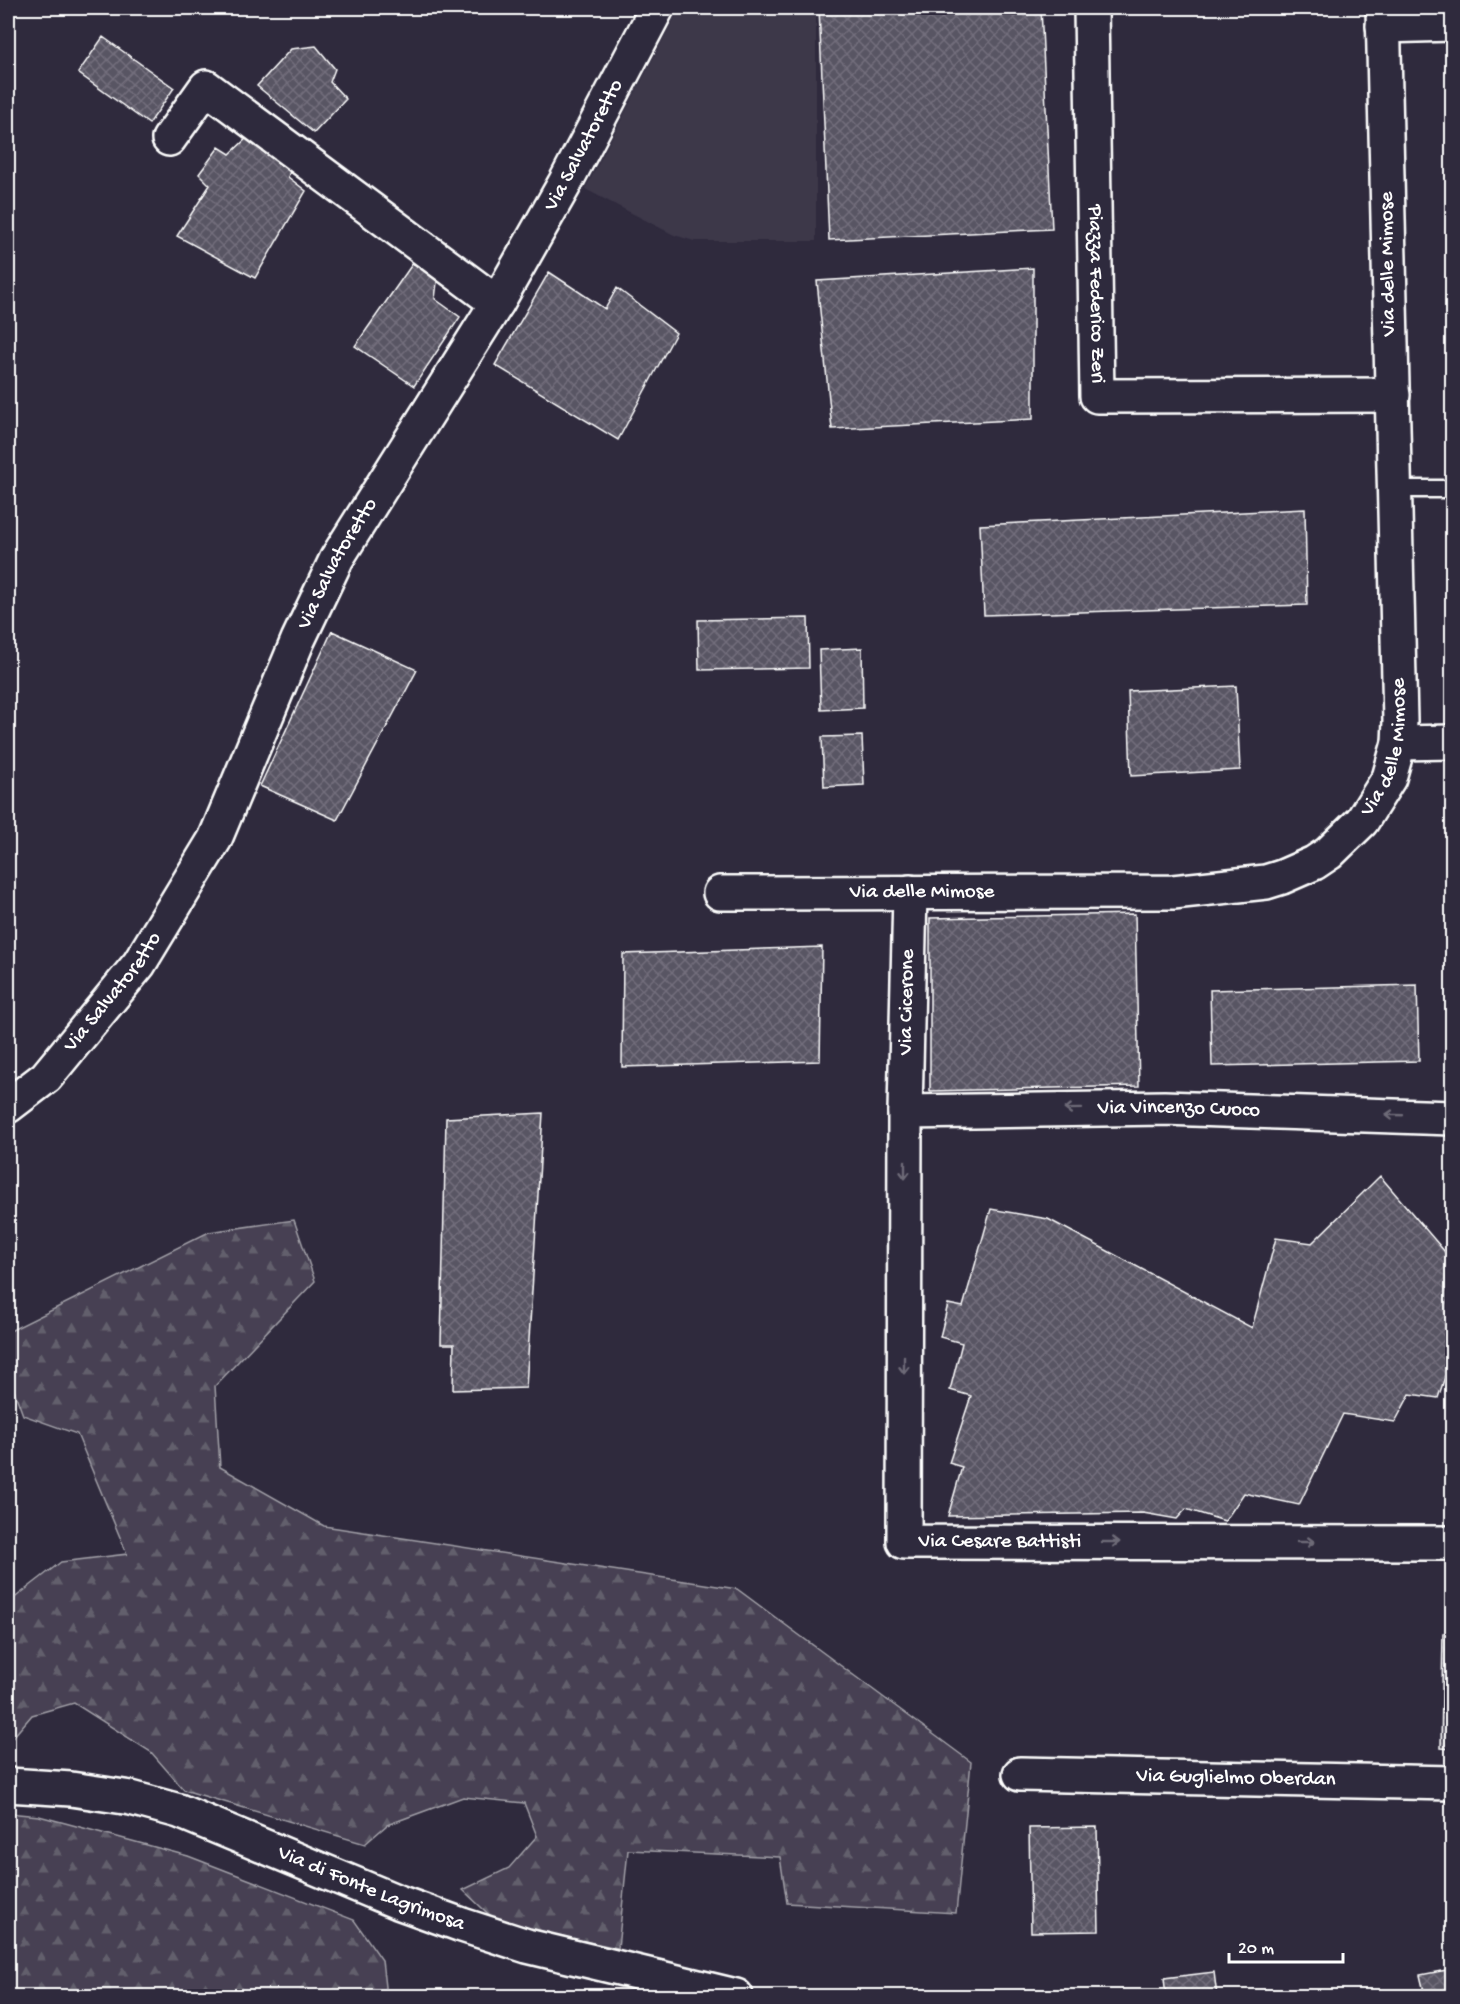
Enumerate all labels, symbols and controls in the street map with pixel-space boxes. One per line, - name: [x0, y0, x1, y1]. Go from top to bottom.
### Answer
- street label: Via Salvatoretto: [539, 75, 630, 217]
- street label: Via delle Mimose: [1375, 190, 1403, 337]
- street label: Piazza Federico Zeri: [1082, 203, 1109, 384]
- street label: Via Salvatoretto: [292, 494, 384, 634]
- street label: Via delle Mimose: [1355, 677, 1413, 822]
- street label: Via delle Mimose: [849, 880, 996, 905]
- street label: Via Salvatoretto: [58, 928, 168, 1058]
- street label: Via Cicerone: [895, 948, 921, 1056]
- street label: Via Vincenzo Cuoco: [1097, 1095, 1261, 1124]
- one-way arrow: [1064, 1103, 1084, 1115]
- one-way arrow: [1385, 1110, 1405, 1121]
- one-way arrow: [899, 1160, 911, 1180]
- one-way arrow: [898, 1355, 910, 1375]
- street label: Via Cesare Battisti: [918, 1530, 1081, 1555]
- one-way arrow: [1101, 1536, 1121, 1548]
- one-way arrow: [1296, 1536, 1316, 1548]
- street label: Via Guglielmo Oberdan: [1135, 1764, 1336, 1793]
- street label: Via di Fonte Lagrimosa: [273, 1840, 469, 1938]
- scale bar: [1229, 1926, 1343, 1964]
- text: 20 m: [1238, 1939, 1274, 1960]

